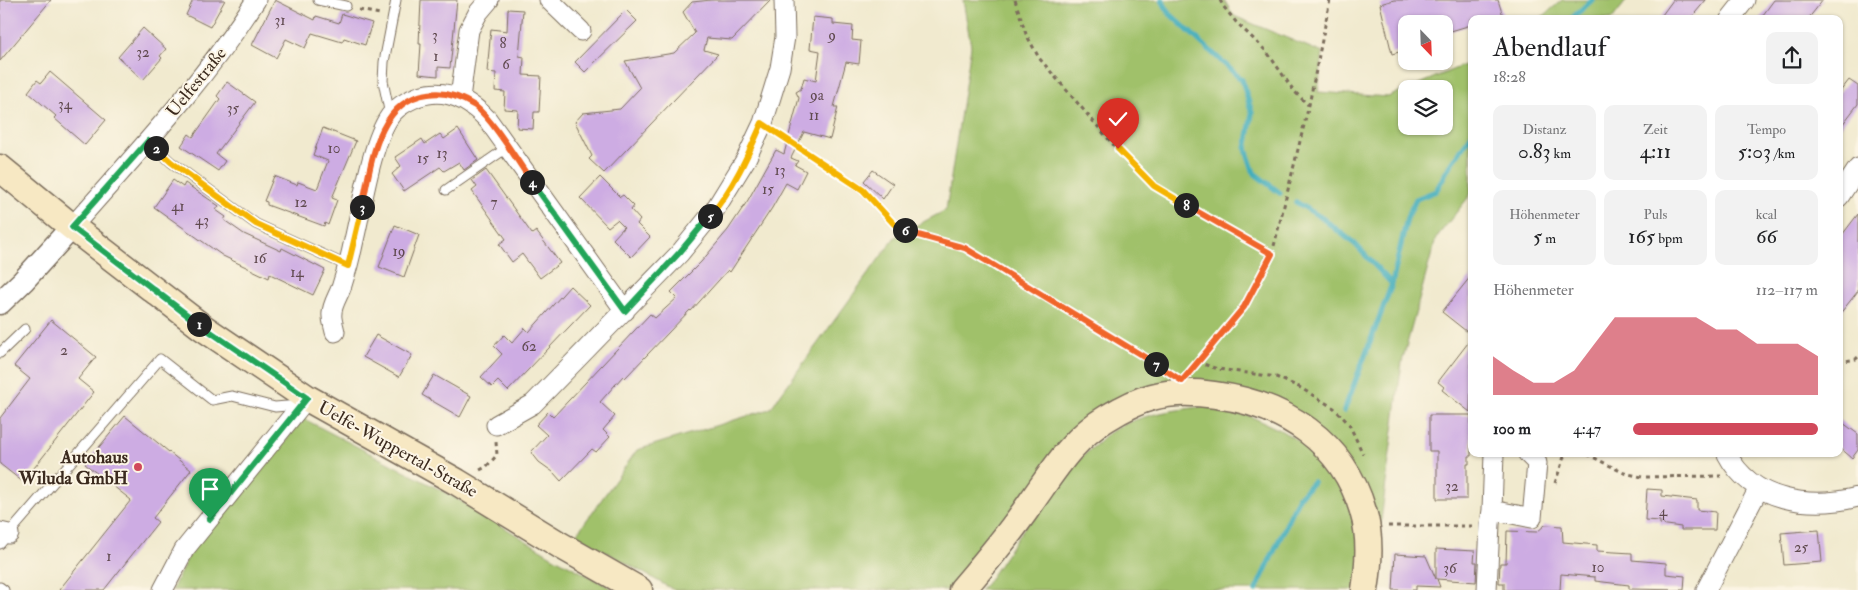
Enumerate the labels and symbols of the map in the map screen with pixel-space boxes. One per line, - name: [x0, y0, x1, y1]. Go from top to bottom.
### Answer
- house number: 31: [274, 11, 286, 30]
- north arrow: [1398, 15, 1452, 70]
- house number: 3: [432, 26, 438, 45]
- house number: 9: [827, 26, 836, 45]
- house number: 8: [499, 34, 507, 53]
- street label: Uelfestraße: [161, 42, 232, 122]
- house number: 32: [136, 43, 150, 62]
- house number: 1: [433, 47, 439, 66]
- house number: 6: [502, 55, 511, 74]
- house number: 9a: [809, 86, 825, 105]
- house number: 34: [58, 95, 73, 114]
- pin: [1097, 98, 1139, 149]
- house number: 35: [227, 99, 240, 118]
- house number: 11: [809, 106, 819, 125]
- pin: 2: [144, 136, 168, 160]
- house number: 10: [328, 139, 340, 158]
- house number: 13: [436, 144, 448, 163]
- house number: 15: [417, 149, 429, 168]
- house number: 13: [774, 161, 786, 180]
- pin: 4: [520, 170, 544, 194]
- house number: 15: [762, 180, 774, 199]
- pin: 8: [1174, 192, 1198, 218]
- house number: 12: [295, 193, 308, 212]
- house number: 7: [491, 193, 498, 212]
- pin: 3: [350, 194, 374, 220]
- house number: 41: [171, 197, 185, 216]
- pin: 5: [698, 204, 722, 228]
- house number: 43: [195, 211, 209, 230]
- pin: 6: [892, 218, 918, 242]
- house number: 19: [393, 242, 405, 261]
- house number: 16: [254, 249, 268, 268]
- house number: 14: [290, 263, 305, 282]
- pin: 1: [186, 312, 212, 336]
- house number: 62: [521, 337, 537, 356]
- house number: 2: [60, 341, 68, 360]
- pin: 7: [1144, 352, 1168, 376]
- street label: Uelfe-Wuppertal-Straße: [314, 396, 482, 503]
- place label: Autohaus Wiluda GmbH: [18, 446, 128, 490]
- marker: Autohaus Wiluda GmbH: [132, 461, 144, 473]
- pin: [189, 468, 231, 519]
- house number: 32: [1445, 477, 1459, 496]
- house number: 4: [1659, 502, 1668, 521]
- house number: 25: [1794, 538, 1808, 557]
- house number: 1: [106, 547, 112, 566]
- house number: 10: [1592, 558, 1604, 577]
- house number: 36: [1443, 559, 1458, 578]

